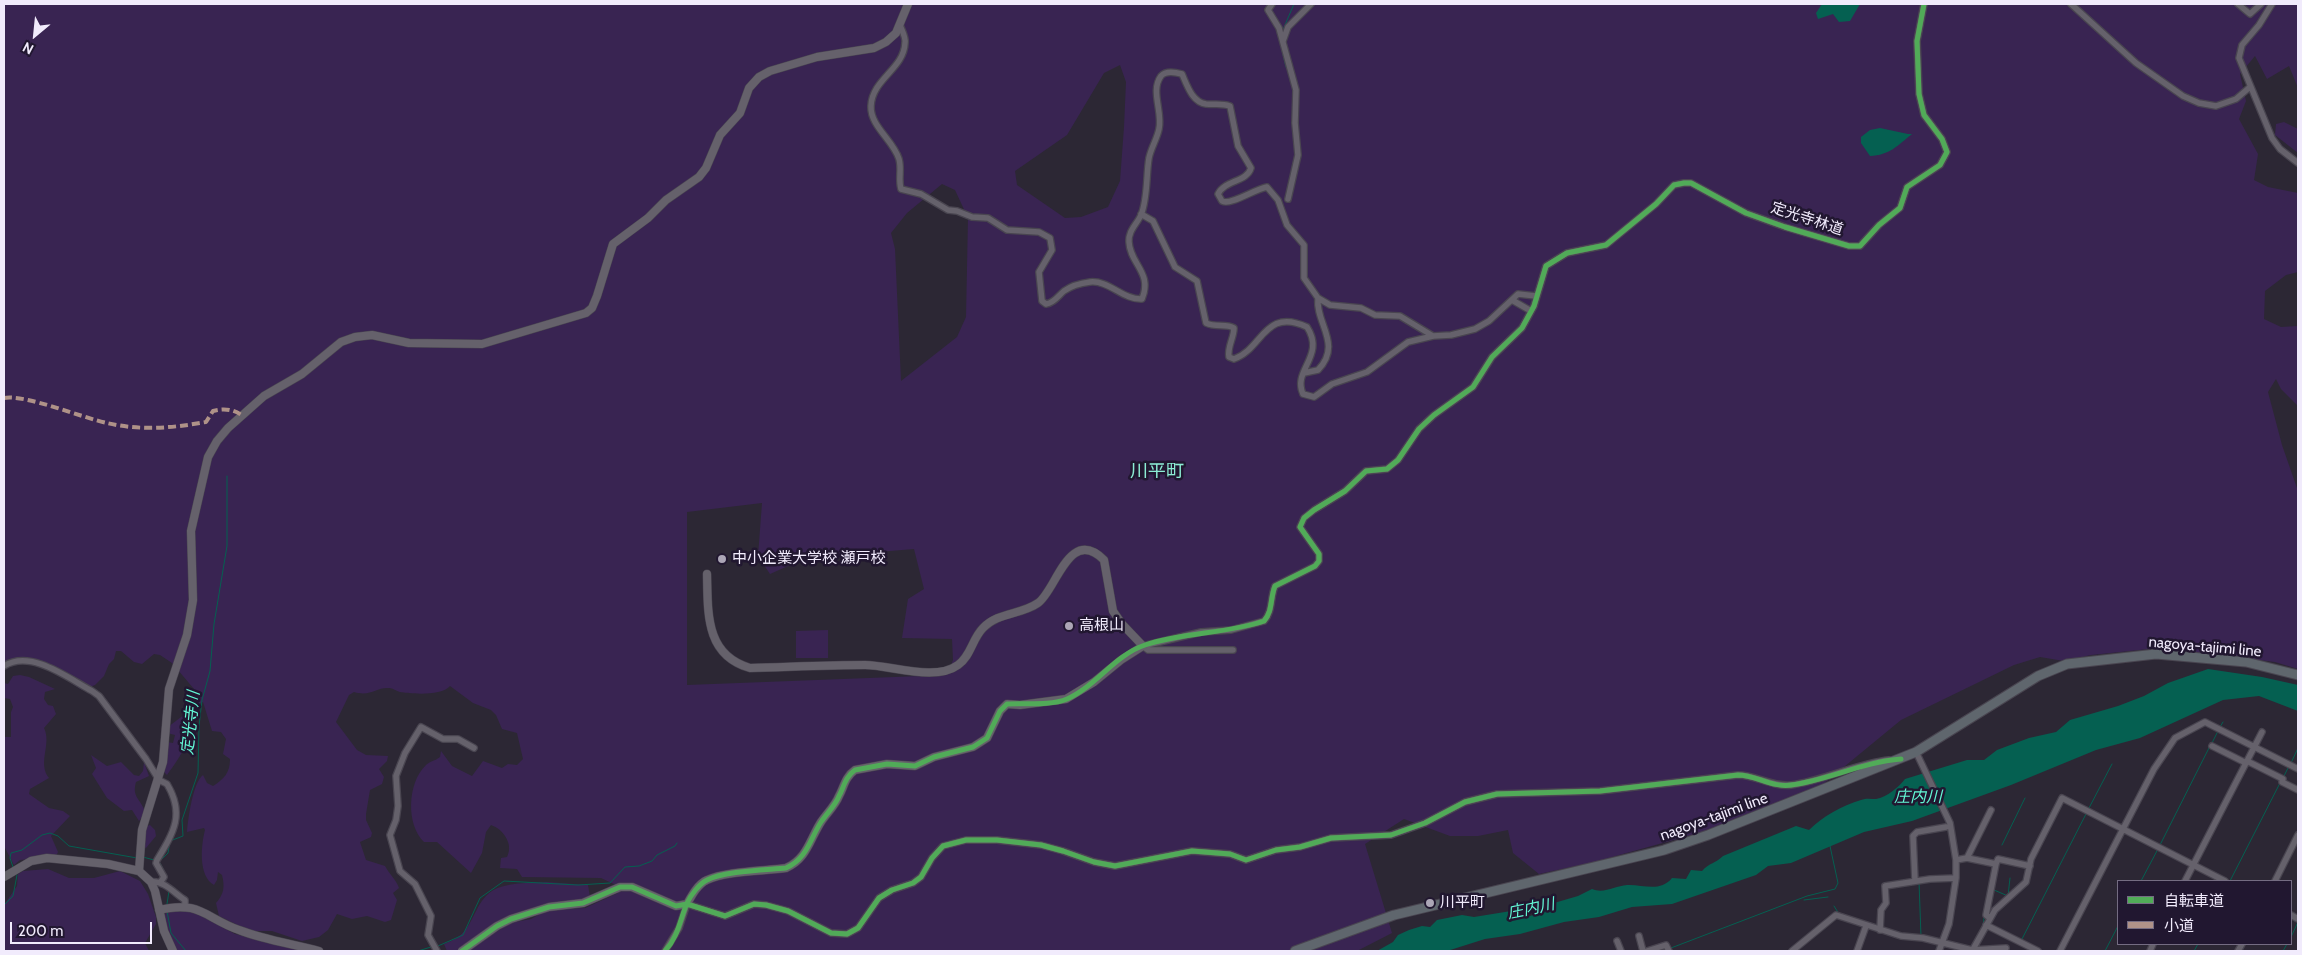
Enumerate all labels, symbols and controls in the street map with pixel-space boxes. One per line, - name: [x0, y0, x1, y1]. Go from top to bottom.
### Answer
- north arrow: [10, 10, 60, 60]
- text: N: [19, 38, 37, 59]
- street label: 定光寺林道: [1769, 199, 1845, 239]
- district label: 川平町: [1130, 461, 1184, 483]
- place label: 中小企業大学校 瀬戸校: [732, 550, 885, 568]
- marker: 中小企業大学校 瀬戸校: [716, 553, 728, 565]
- place label: 高根山: [1079, 617, 1124, 635]
- marker: 高根山: [1063, 620, 1075, 632]
- street label: nagoya-tajimi line: [2148, 633, 2262, 661]
- water label: 定光寺川: [178, 690, 204, 756]
- water label: 庄内川: [1894, 787, 1942, 807]
- street label: nagoya-tajimi line: [1658, 789, 1770, 845]
- legend: [2117, 880, 2292, 945]
- text: 自転車道: [2164, 892, 2224, 910]
- place label: 川平町: [1440, 894, 1485, 912]
- water label: 庄内川: [1506, 895, 1556, 923]
- marker: 川平町: [1424, 897, 1436, 909]
- scale bar: [12, 912, 155, 944]
- text: 小道: [2164, 917, 2194, 935]
- text: 200 m: [18, 922, 63, 940]

